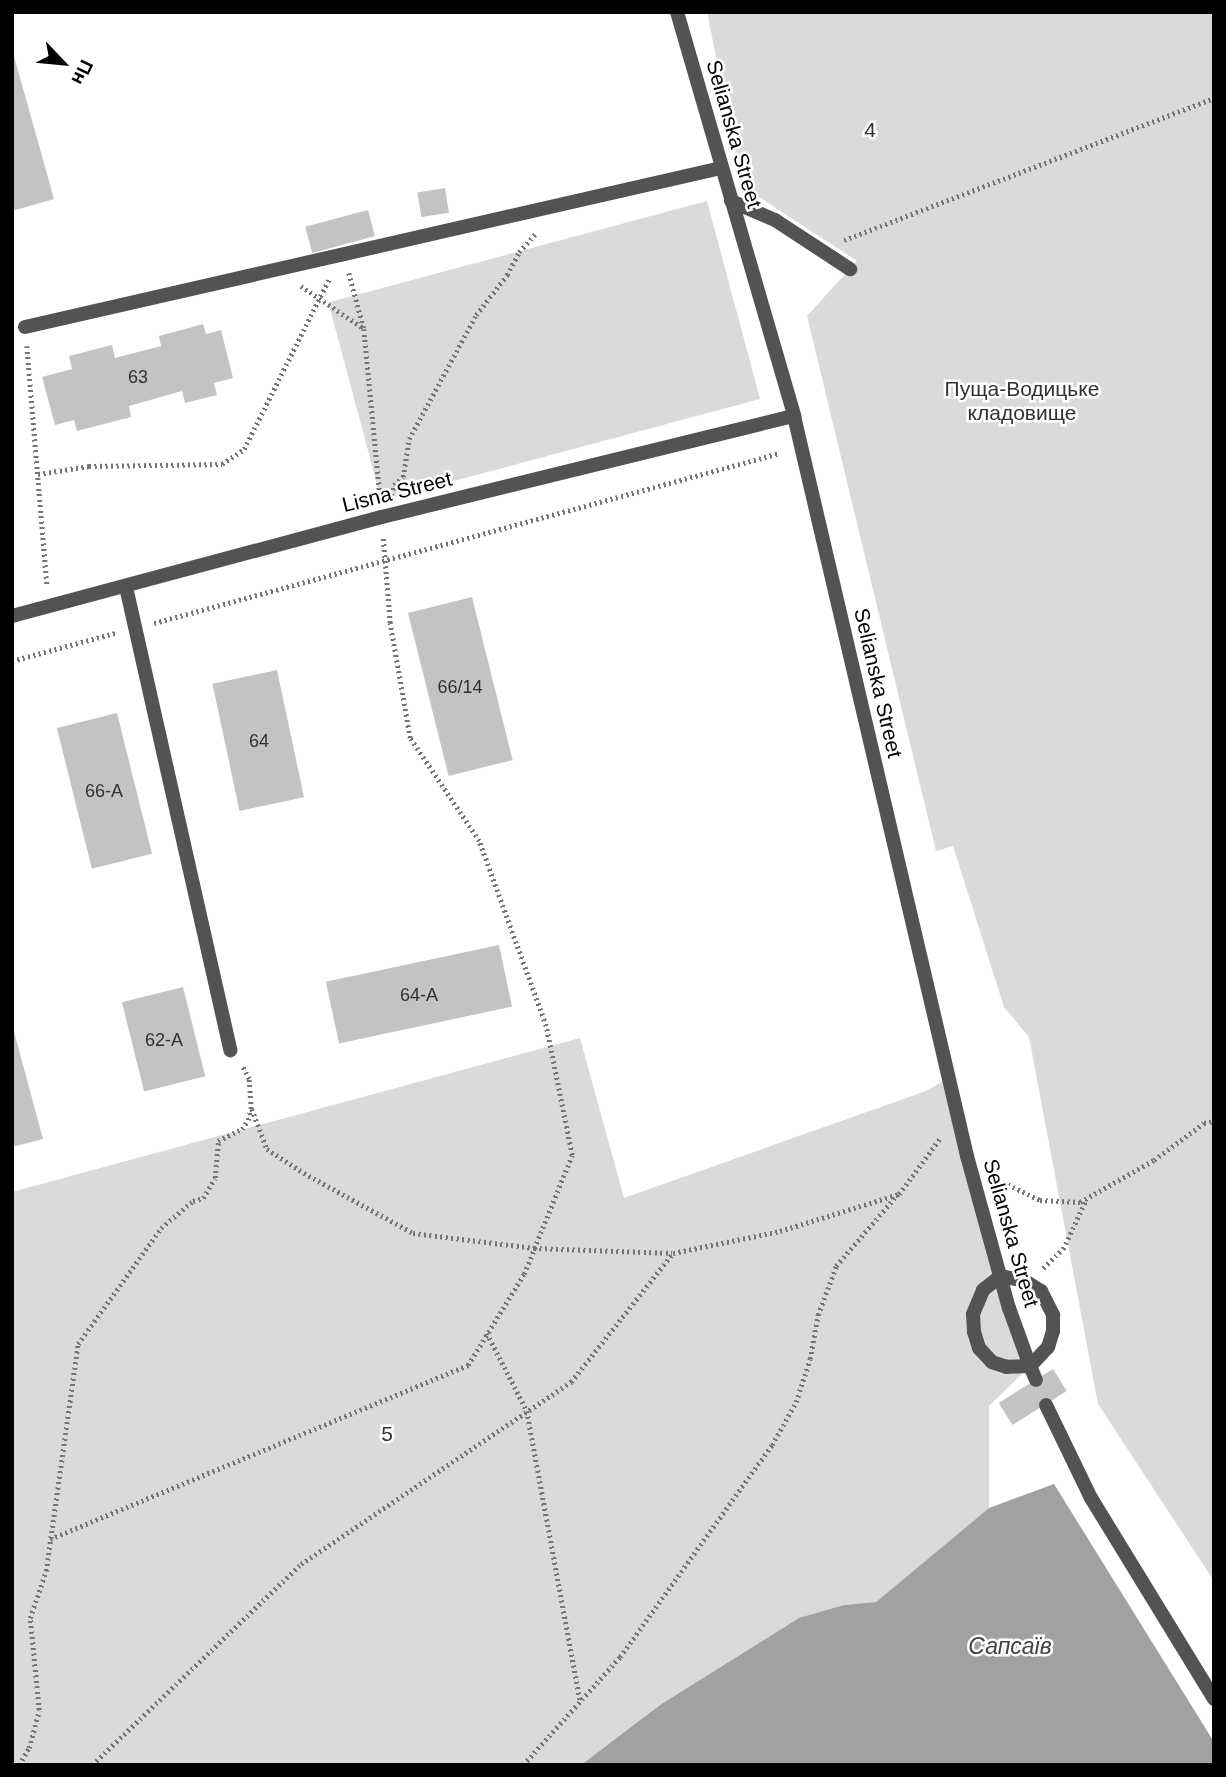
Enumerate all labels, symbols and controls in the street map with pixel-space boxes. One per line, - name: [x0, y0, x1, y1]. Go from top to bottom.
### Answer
- north arrow: [28, 28, 98, 98]
- text: Пн: [67, 57, 97, 88]
- street label: Selianska Street: [701, 57, 767, 211]
- park label: 4: [864, 117, 876, 143]
- house number: 63: [128, 366, 148, 388]
- park label: Пуща-Водицьке кладовище: [945, 376, 1099, 426]
- street label: Lisna Street: [340, 466, 454, 518]
- street label: Selianska Street: [849, 606, 907, 760]
- house number: 66/14: [437, 676, 483, 698]
- house number: 64: [249, 730, 269, 752]
- house number: 66-А: [85, 780, 123, 802]
- house number: 64-А: [400, 984, 438, 1006]
- house number: 62-А: [145, 1029, 183, 1051]
- street label: Selianska Street: [978, 1156, 1044, 1310]
- park label: 5: [381, 1421, 393, 1447]
- water label: Сапсаїв: [968, 1632, 1052, 1660]

